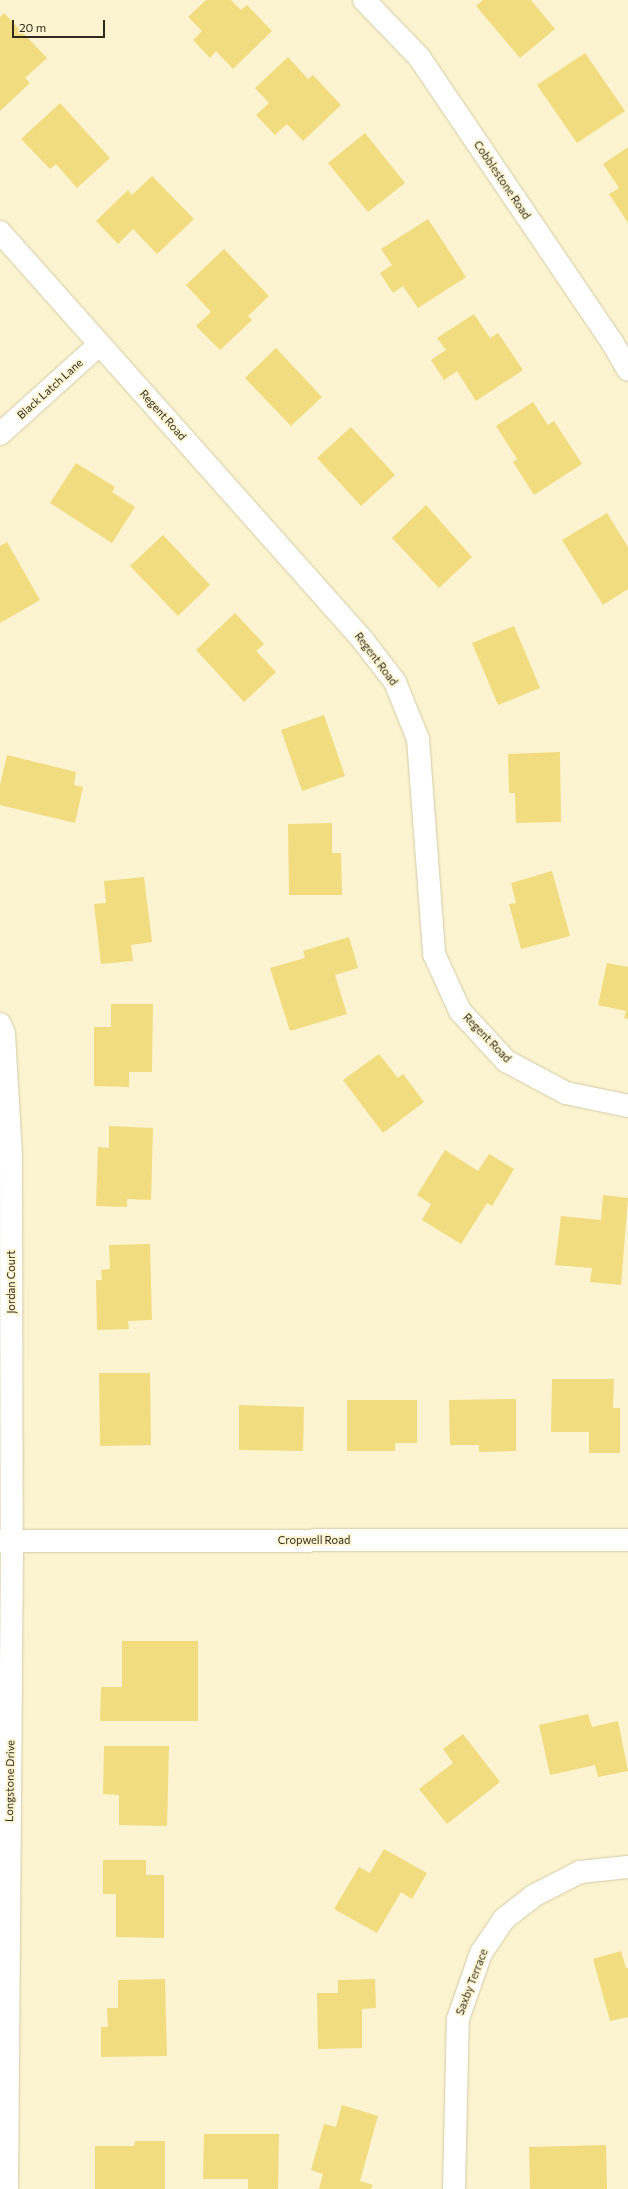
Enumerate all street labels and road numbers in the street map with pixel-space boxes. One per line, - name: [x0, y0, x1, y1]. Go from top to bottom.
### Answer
- street label: Cobblestone Road: [471, 138, 533, 222]
- street label: Black Latch Lane: [15, 356, 85, 422]
- street label: Regent Road: [137, 387, 189, 443]
- street label: Regent Road: [352, 630, 400, 688]
- street label: Regent Road: [460, 1011, 514, 1065]
- street label: Jordan Court: [4, 1250, 18, 1314]
- street label: Cropwell Road: [278, 1533, 350, 1547]
- street label: Longstone Drive: [3, 1740, 17, 1822]
- street label: Saxby Terrace: [453, 1947, 491, 2017]

